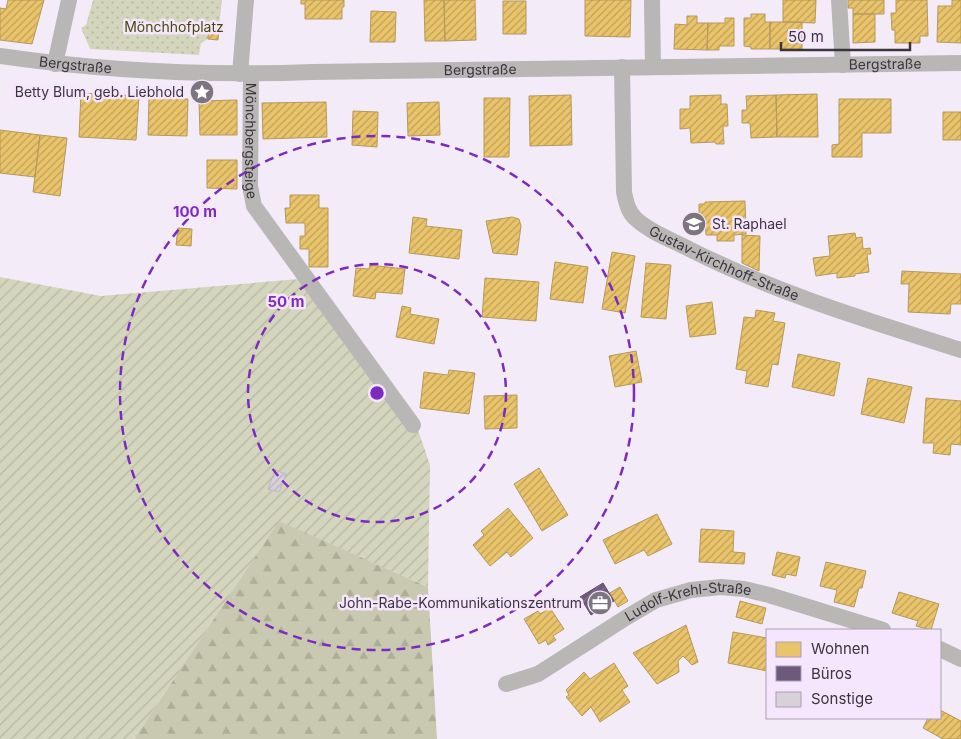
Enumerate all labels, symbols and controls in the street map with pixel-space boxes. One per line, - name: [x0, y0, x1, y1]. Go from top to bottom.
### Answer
- park label: Mönchhofplatz: [124, 18, 224, 35]
- scale bar: [781, 20, 910, 52]
- text: 50 m: [788, 27, 824, 46]
- street label: Bergstraße: [38, 52, 112, 76]
- street label: Bergstraße: [849, 55, 922, 73]
- street label: Bergstraße: [444, 60, 517, 78]
- place icon: Betty Blum, geb. Liebhold: [189, 79, 215, 105]
- place label: Betty Blum, geb. Liebhold: [15, 83, 184, 100]
- street label: Mönchbergsteige: [241, 83, 261, 200]
- text: 100 m: [173, 202, 217, 221]
- school or university icon: St. Raphael: [681, 211, 707, 237]
- place label: St. Raphael: [712, 215, 787, 232]
- street label: Gustav-Kirchhoff-Straße: [646, 222, 802, 304]
- text: 50 m: [268, 292, 304, 311]
- centre of rings: [368, 384, 386, 402]
- street label: Ludolf-Krehl-Straße: [621, 578, 753, 625]
- office icon: John-Rabe-Kommunikationszentrum: [587, 590, 613, 616]
- place label: John-Rabe-Kommunikationszentrum: [339, 594, 582, 611]
- legend: [766, 629, 941, 719]
- text: Wohnen: [811, 639, 869, 658]
- text: Büros: [811, 664, 852, 683]
- text: Sonstige: [811, 689, 873, 708]

